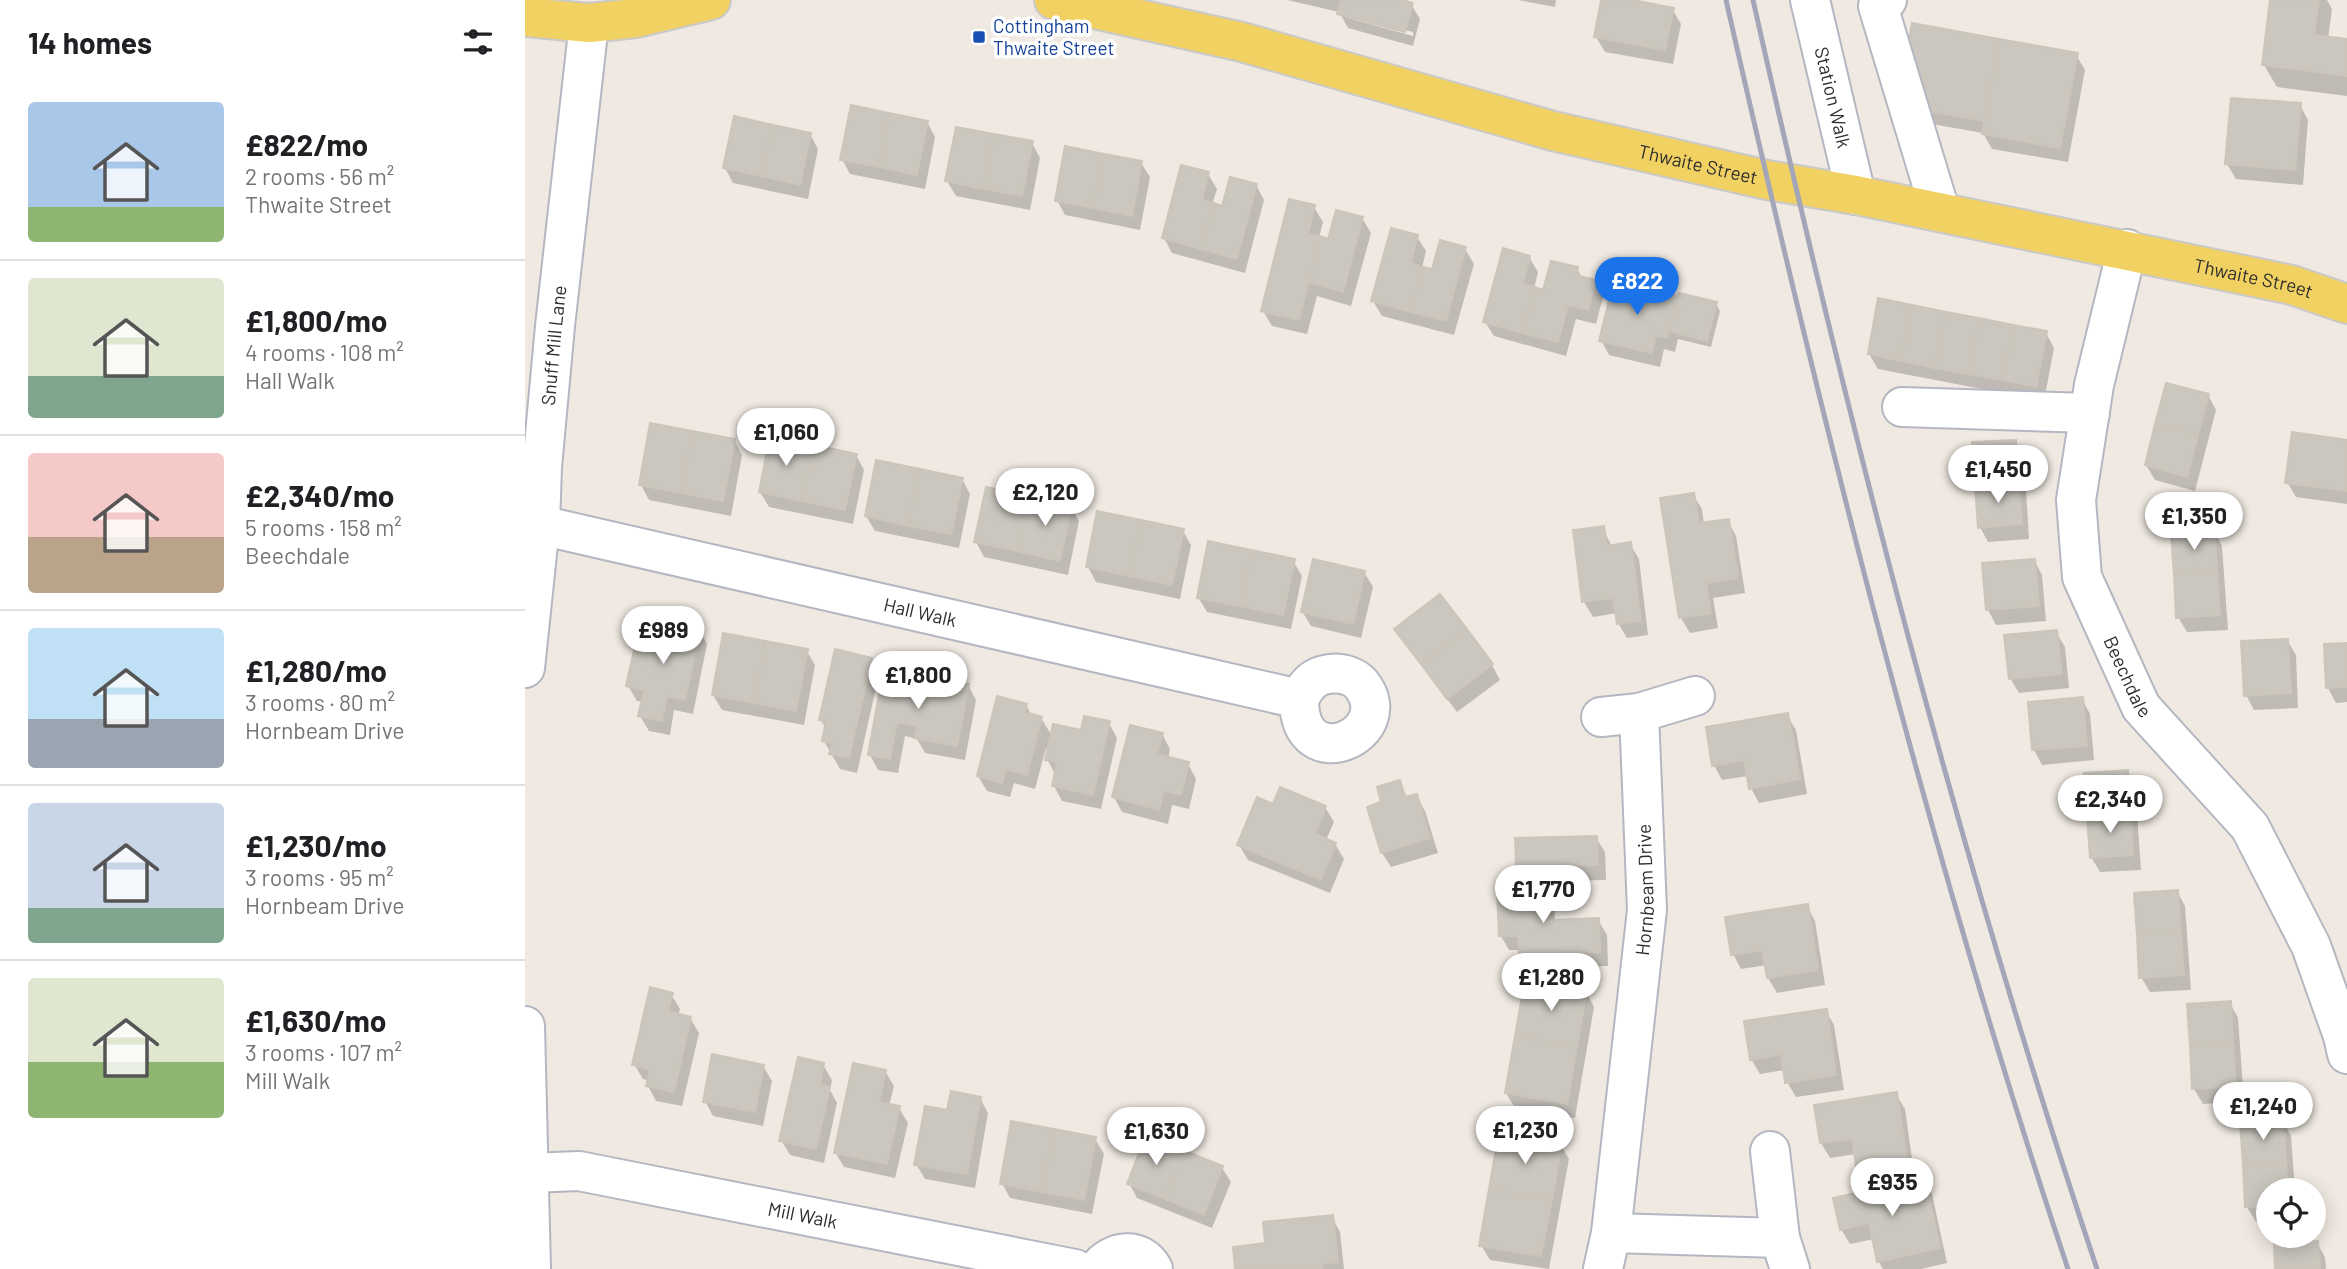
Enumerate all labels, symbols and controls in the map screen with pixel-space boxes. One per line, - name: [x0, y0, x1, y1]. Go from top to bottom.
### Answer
- place label: Cottingham Thwaite Street: [993, 14, 1114, 59]
- icon: filters: [459, 23, 497, 61]
- text: 14 homes: [28, 24, 152, 60]
- marker: Cottingham Thwaite Street: [971, 29, 987, 45]
- street label: Station Walk: [1810, 44, 1856, 150]
- text: £822/mo: [245, 126, 368, 162]
- icon: home: [84, 130, 168, 214]
- street label: Thwaite Street: [1636, 139, 1760, 189]
- text: 2 rooms · 56 m²: [245, 162, 394, 190]
- text: Thwaite Street: [245, 190, 392, 218]
- street label: Thwaite Street: [2192, 253, 2316, 302]
- pin: £822: [1596, 258, 1678, 317]
- text: £822: [1611, 266, 1663, 294]
- street label: Snuff Mill Lane: [536, 284, 570, 406]
- text: £1,800/mo: [245, 302, 387, 338]
- icon: home: [84, 306, 168, 390]
- text: 4 rooms · 108 m²: [245, 338, 404, 366]
- text: Hall Walk: [245, 366, 335, 394]
- pin: £1,060: [729, 408, 843, 468]
- text: £1,060: [753, 417, 819, 445]
- pin: £1,450: [1941, 446, 2055, 505]
- text: £1,450: [1964, 454, 2032, 482]
- pin: £2,120: [988, 468, 1102, 528]
- text: £2,340/mo: [245, 477, 395, 513]
- text: £2,120: [1011, 477, 1079, 505]
- icon: home: [84, 481, 168, 565]
- pin: £1,350: [2137, 492, 2251, 552]
- text: £1,350: [2161, 501, 2227, 529]
- text: 5 rooms · 158 m²: [245, 513, 402, 541]
- text: Beechdale: [245, 541, 350, 569]
- street label: Hall Walk: [882, 592, 959, 631]
- pin: £989: [622, 606, 704, 666]
- text: £989: [638, 615, 688, 643]
- street label: Beechdale: [2099, 632, 2157, 722]
- text: £1,280/mo: [245, 652, 387, 688]
- pin: £1,800: [861, 652, 975, 711]
- icon: home: [84, 656, 168, 740]
- text: £1,800: [885, 660, 952, 688]
- text: 3 rooms · 80 m²: [245, 688, 395, 716]
- text: Hornbeam Drive: [245, 716, 404, 744]
- pin: £2,340: [2053, 776, 2167, 835]
- text: £2,340: [2074, 784, 2146, 812]
- street label: Hornbeam Drive: [1630, 824, 1658, 957]
- text: £1,230/mo: [245, 827, 387, 863]
- icon: home: [84, 831, 168, 915]
- text: 3 rooms · 95 m²: [245, 863, 394, 891]
- pin: £1,770: [1486, 866, 1600, 925]
- text: £1,770: [1511, 874, 1575, 902]
- text: Hornbeam Drive: [245, 891, 404, 919]
- pin: £1,280: [1494, 954, 1608, 1013]
- text: £1,280: [1518, 962, 1584, 990]
- text: £1,630/mo: [245, 1002, 386, 1038]
- icon: home: [84, 1006, 168, 1090]
- text: 3 rooms · 107 m²: [245, 1038, 402, 1066]
- text: Mill Walk: [245, 1066, 330, 1094]
- pin: £1,240: [2206, 1082, 2320, 1142]
- text: £1,240: [2229, 1091, 2297, 1119]
- pin: £1,230: [1468, 1106, 1582, 1166]
- pin: £1,630: [1099, 1108, 1213, 1167]
- text: £1,230: [1492, 1115, 1558, 1143]
- text: £1,630: [1123, 1116, 1189, 1144]
- pin: £935: [1851, 1158, 1933, 1218]
- text: £935: [1866, 1167, 1918, 1195]
- map controls: [2256, 1178, 2326, 1248]
- button: locate: [2256, 1178, 2326, 1248]
- street label: Mill Walk: [766, 1197, 840, 1233]

